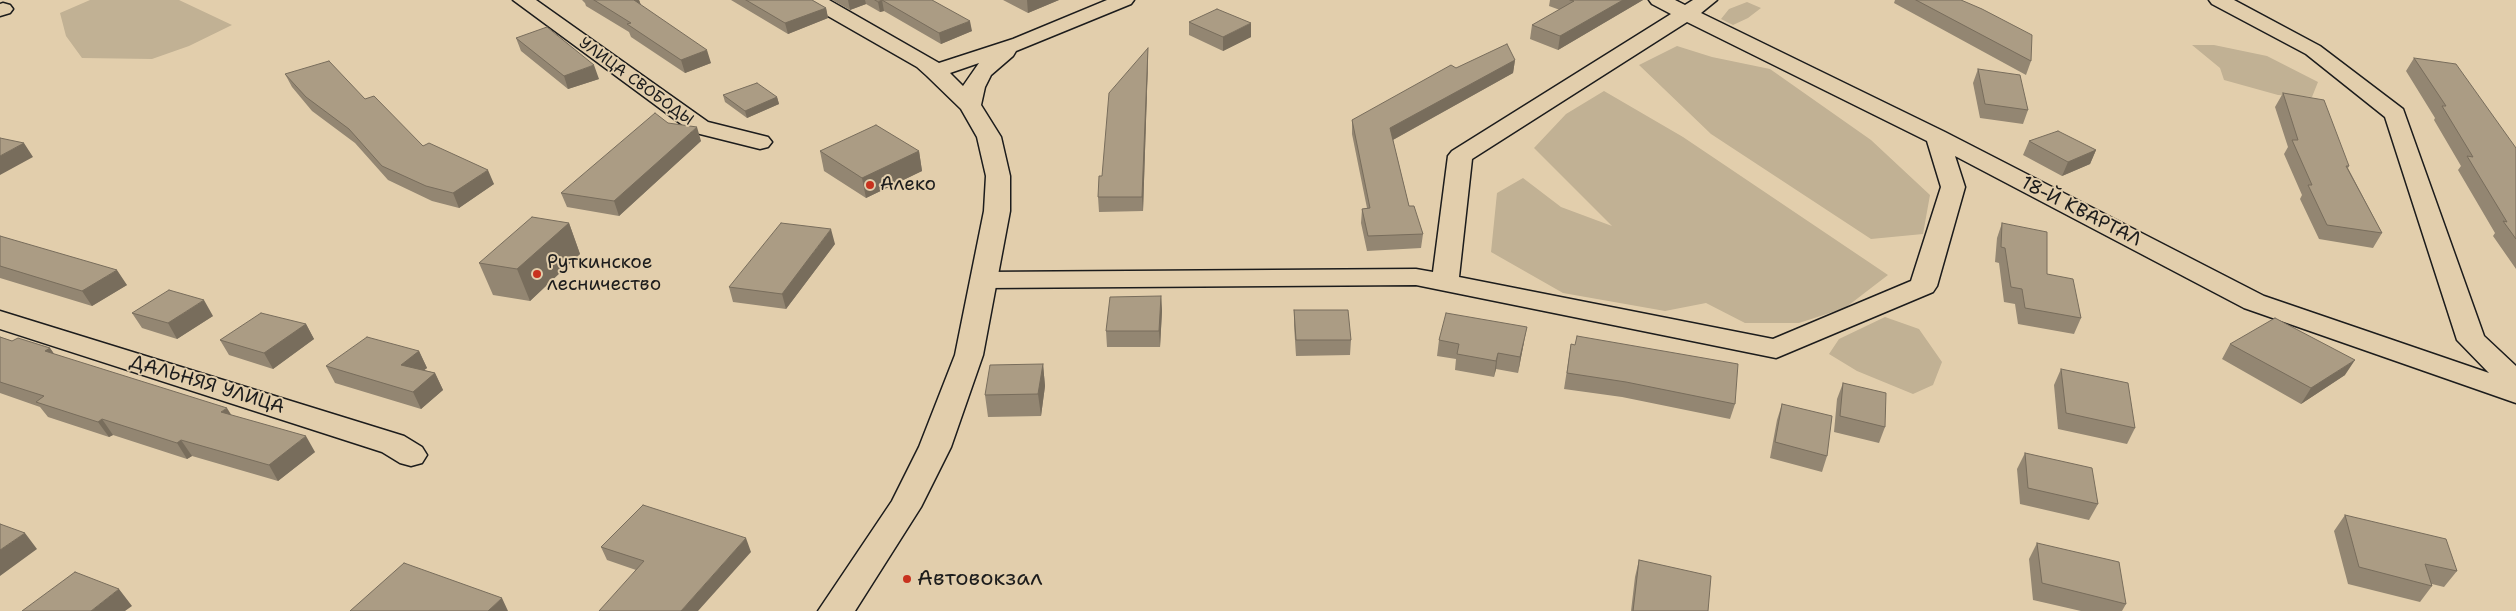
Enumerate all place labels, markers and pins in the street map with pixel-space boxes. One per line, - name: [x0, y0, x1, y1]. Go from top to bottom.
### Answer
- place label: Алеко: [880, 174, 936, 196]
- marker: Алеко: [864, 179, 876, 191]
- place label: Руткинское лесничество: [547, 252, 661, 296]
- marker: Руткинское лесничество: [531, 268, 543, 280]
- place label: Автовокзал: [917, 566, 1042, 592]
- marker: Автовокзал: [901, 573, 913, 585]

